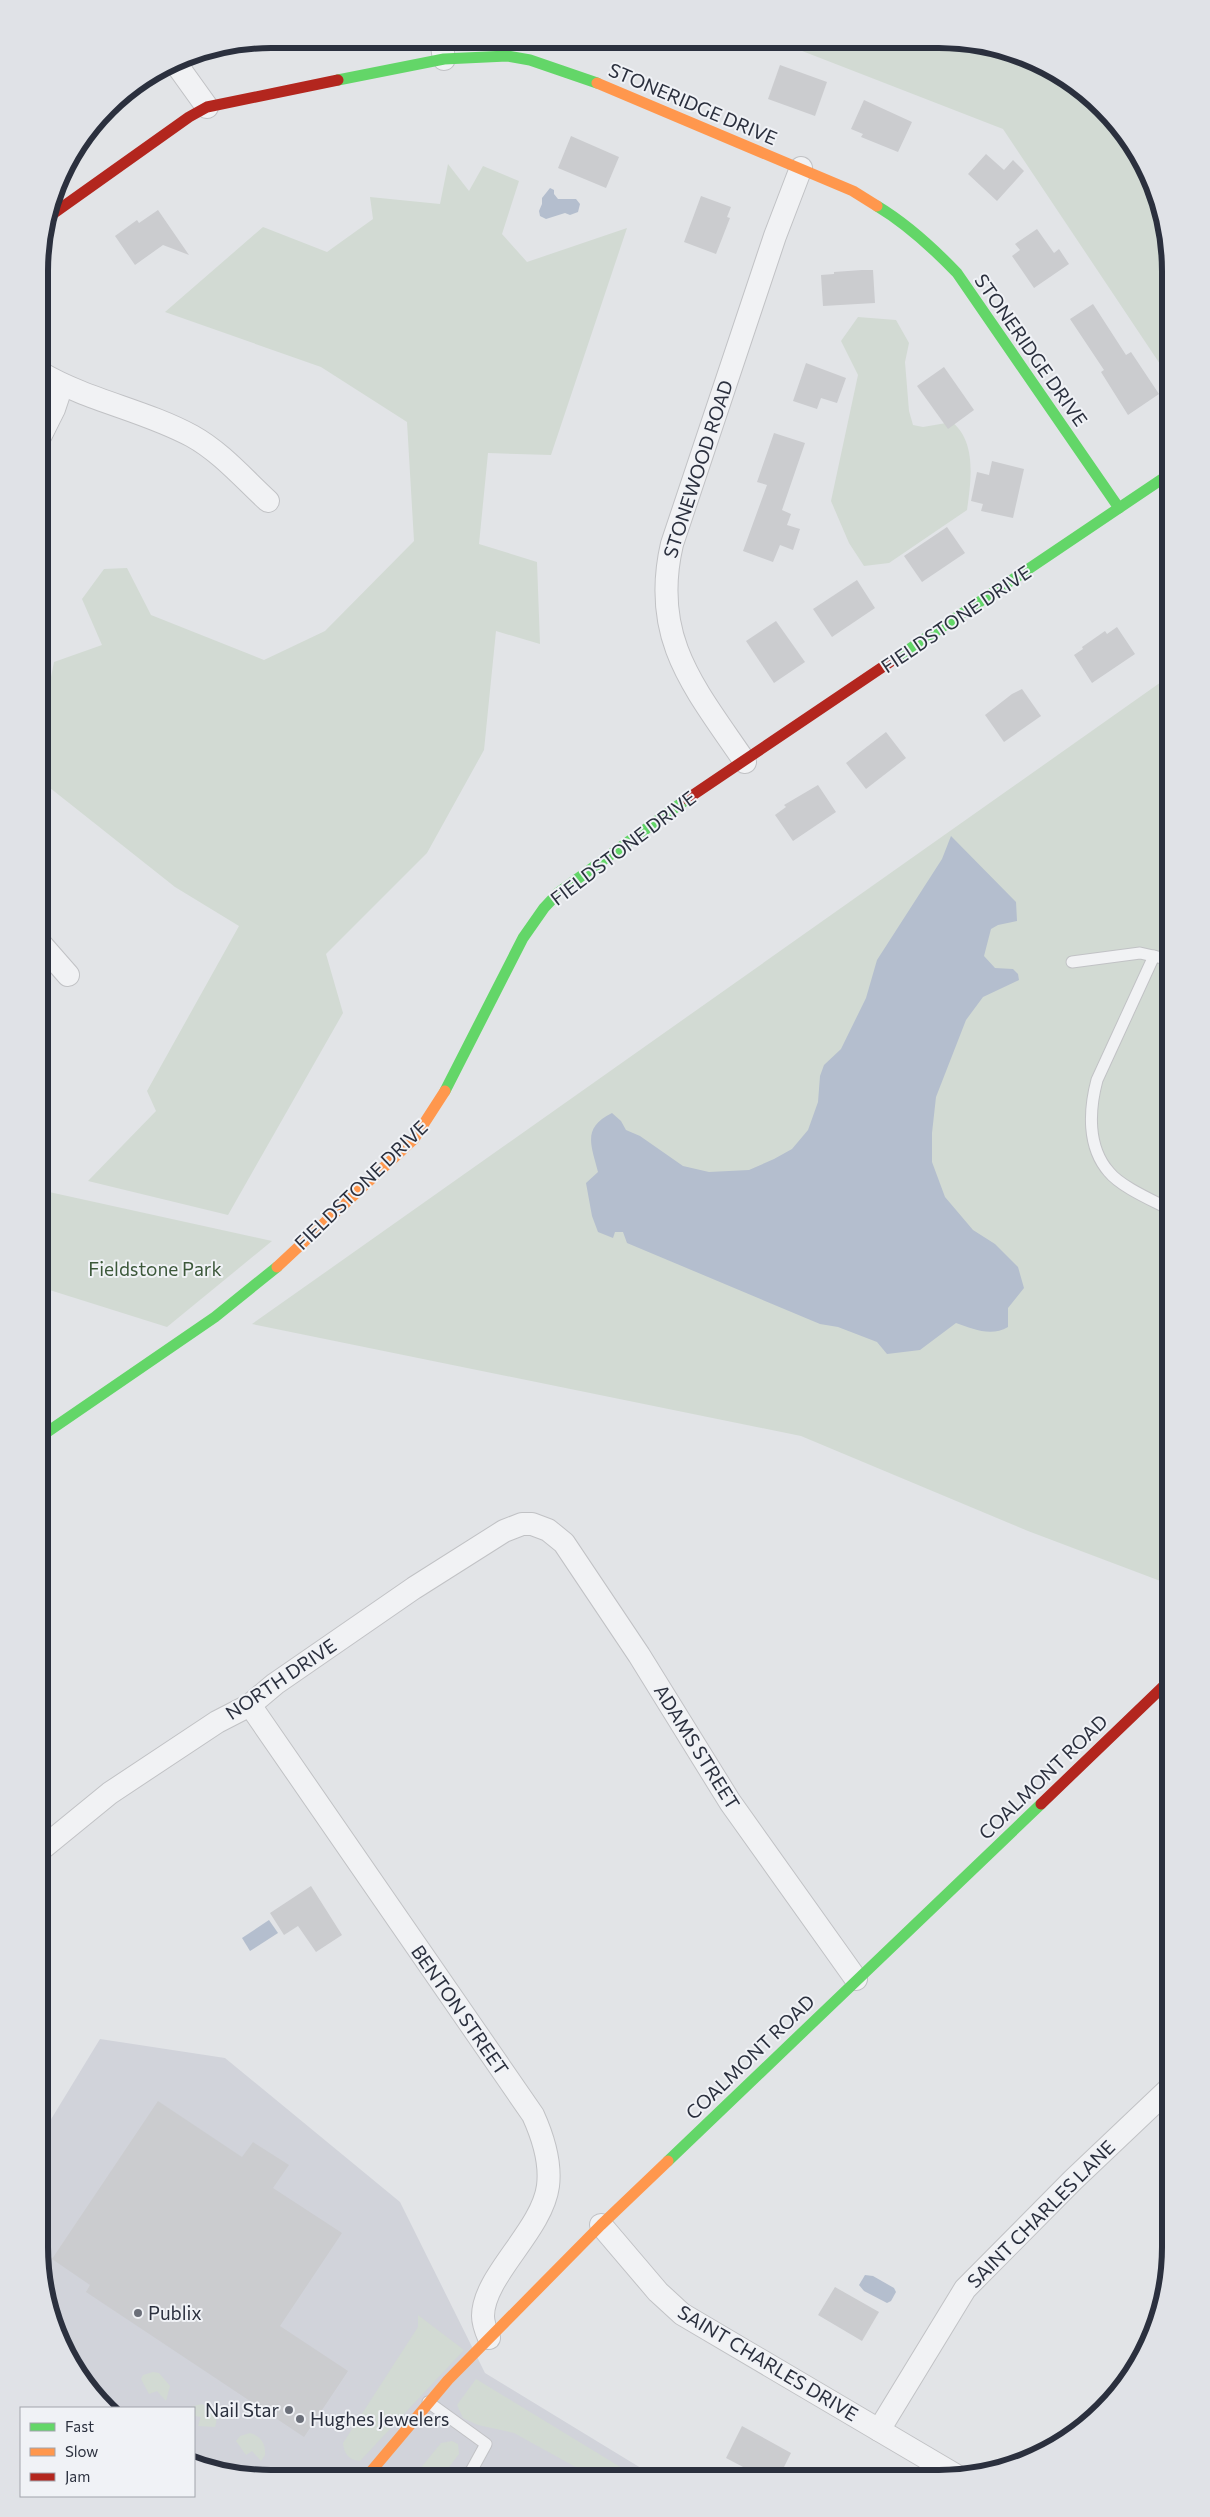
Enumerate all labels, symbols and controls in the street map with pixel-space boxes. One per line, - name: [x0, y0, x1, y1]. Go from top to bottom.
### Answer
- street label: STONERIDGE DRIVE: [605, 58, 781, 149]
- street label: STONERIDGE DRIVE: [970, 269, 1093, 430]
- street label: STONEWOOD ROAD: [658, 377, 737, 561]
- street label: FIELDSTONE DRIVE: [876, 560, 1035, 677]
- street label: FIELDSTONE DRIVE: [546, 785, 700, 910]
- street label: FIELDSTONE DRIVE: [289, 1115, 432, 1254]
- park label: Fieldstone Park: [88, 1257, 222, 1280]
- street label: NORTH DRIVE: [221, 1633, 340, 1724]
- street label: ADAMS STREET: [650, 1680, 745, 1814]
- street label: COALMONT ROAD: [974, 1709, 1112, 1844]
- street label: BENTON STREET: [407, 1940, 514, 2079]
- street label: COALMONT ROAD: [681, 1989, 819, 2124]
- street label: SAINT CHARLES LANE: [962, 2135, 1119, 2292]
- street label: SAINT CHARLES DRIVE: [674, 2300, 863, 2426]
- place label: Publix: [148, 2301, 202, 2324]
- marker: Publix: [132, 2307, 144, 2319]
- place label: Nail Star: [205, 2398, 279, 2421]
- marker: Nail Star: [283, 2404, 295, 2416]
- legend: [20, 2407, 195, 2497]
- place label: Hughes Jewelers: [310, 2407, 449, 2430]
- marker: Hughes Jewelers: [294, 2413, 306, 2425]
- text: Fast: [65, 2417, 94, 2435]
- text: Slow: [65, 2442, 98, 2460]
- text: Jam: [65, 2467, 90, 2485]

